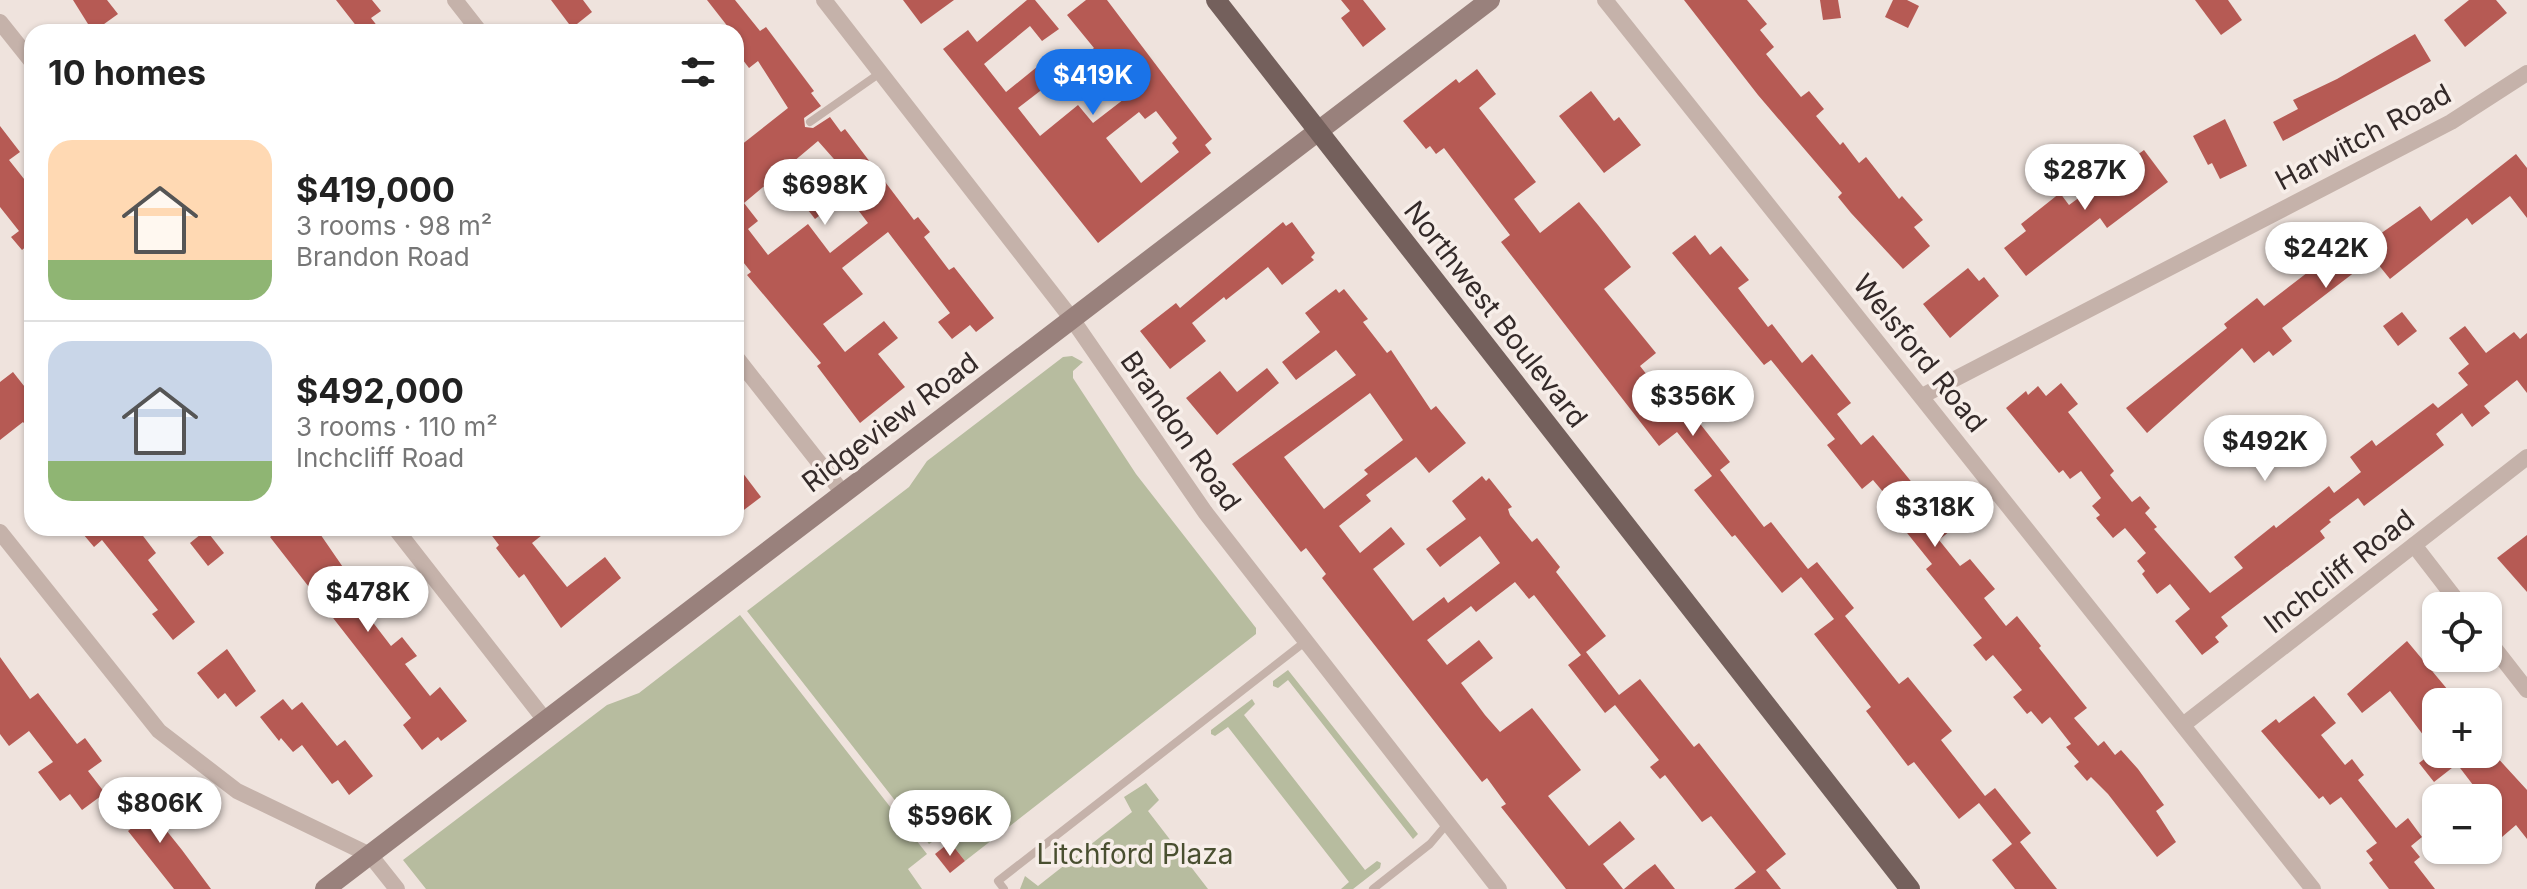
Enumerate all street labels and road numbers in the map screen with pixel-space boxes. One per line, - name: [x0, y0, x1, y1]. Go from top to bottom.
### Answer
- street label: Harwitch Road: [2269, 76, 2457, 198]
- street label: Northwest Boulevard: [1397, 194, 1595, 434]
- street label: Welsford Road: [1846, 267, 1994, 439]
- street label: Ridgeview Road: [795, 345, 985, 499]
- street label: Brandon Road: [1113, 345, 1249, 517]
- street label: Inchcliff Road: [2257, 502, 2421, 640]

